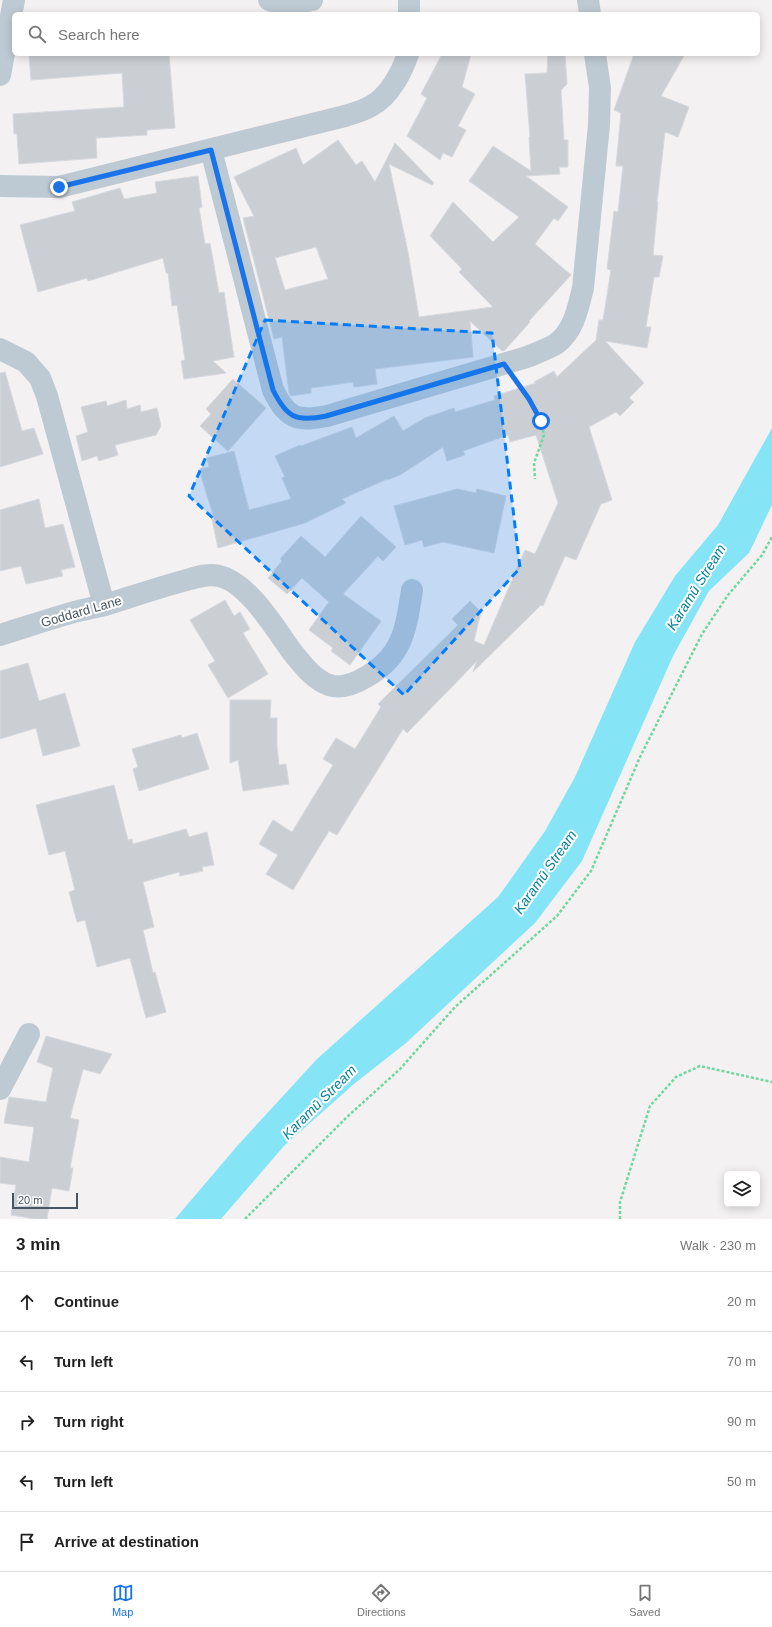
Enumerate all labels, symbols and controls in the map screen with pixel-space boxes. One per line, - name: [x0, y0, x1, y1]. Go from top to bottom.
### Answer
- search box: [12, 12, 760, 56]
- icon: search: [26, 23, 48, 45]
- text: Search here: [58, 26, 140, 43]
- route end: [50, 178, 68, 196]
- route start: [532, 412, 550, 430]
- water label: Karamū Stream: [663, 541, 729, 633]
- street label: Goddard Lane: [39, 593, 123, 630]
- water label: Karamū Stream: [510, 827, 580, 917]
- water label: Karamū Stream: [279, 1061, 360, 1142]
- map controls: [724, 1171, 760, 1207]
- button: layers: [724, 1171, 760, 1207]
- scale bar: [12, 1191, 78, 1210]
- text: 20 m: [18, 1194, 42, 1206]
- text: 3 min: [16, 1235, 60, 1254]
- text: Walk · 230 m: [680, 1238, 756, 1253]
- icon: ahead: [16, 1291, 38, 1313]
- text: Continue: [54, 1293, 119, 1310]
- text: 20 m: [727, 1294, 756, 1309]
- icon: left: [16, 1351, 38, 1373]
- text: Turn left: [54, 1353, 113, 1370]
- text: 70 m: [727, 1354, 756, 1369]
- icon: right: [16, 1411, 38, 1433]
- text: Turn right: [54, 1413, 124, 1430]
- text: 90 m: [727, 1414, 756, 1429]
- icon: left: [16, 1471, 38, 1493]
- text: Turn left: [54, 1473, 113, 1490]
- text: 50 m: [727, 1474, 756, 1489]
- icon: arrive: [16, 1531, 38, 1553]
- text: Arrive at destination: [54, 1533, 199, 1550]
- tab: Map: [112, 1582, 134, 1618]
- tab: Directions: [357, 1582, 406, 1618]
- tab: Saved: [629, 1582, 660, 1618]

